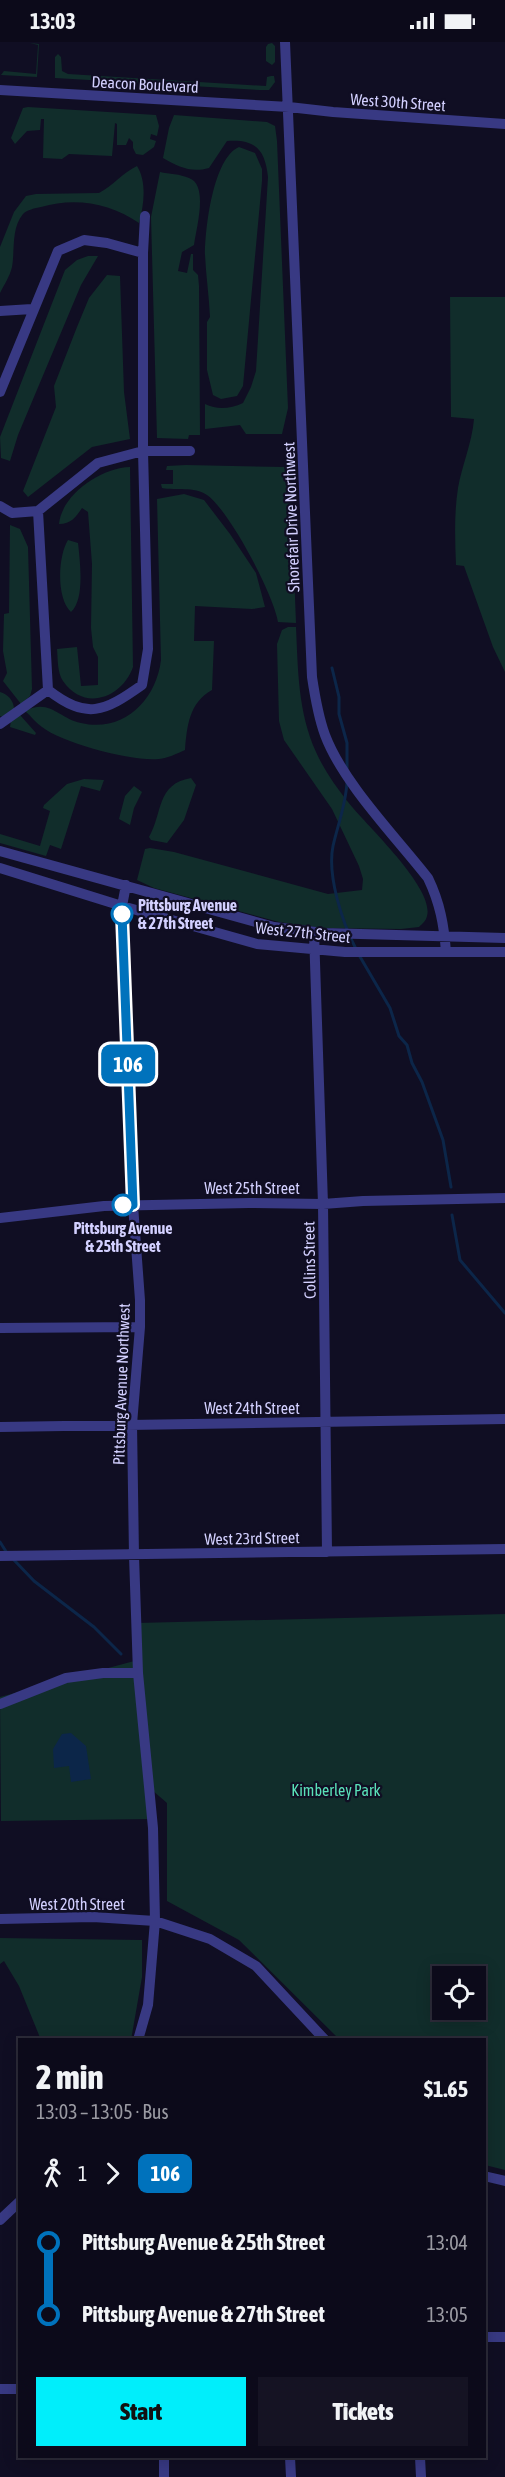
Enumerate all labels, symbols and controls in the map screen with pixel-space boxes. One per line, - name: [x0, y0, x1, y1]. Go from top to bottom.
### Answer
- text: 13:03: [30, 8, 76, 34]
- street label: Deacon Boulevard: [91, 72, 199, 96]
- street label: West 30th Street: [350, 90, 447, 114]
- street label: Shorefair Drive Northwest: [279, 441, 303, 593]
- place label: Pittsburg Avenue & 27th Street: [138, 896, 237, 932]
- marker: Pittsburg Avenue & 27th Street: [111, 903, 133, 925]
- street label: West 27th Street: [255, 918, 352, 946]
- line badge: 106: [94, 1044, 162, 1084]
- text: 106: [113, 1052, 143, 1076]
- street label: West 25th Street: [204, 1179, 300, 1197]
- marker: Pittsburg Avenue & 25th Street: [112, 1194, 134, 1216]
- place label: Pittsburg Avenue & 25th Street: [73, 1219, 173, 1255]
- street label: Collins Street: [299, 1221, 319, 1299]
- street label: Pittsburg Avenue Northwest: [109, 1302, 134, 1465]
- street label: West 24th Street: [204, 1399, 300, 1417]
- street label: West 23rd Street: [204, 1528, 300, 1548]
- park label: Kimberley Park: [291, 1781, 381, 1800]
- street label: West 20th Street: [29, 1895, 125, 1913]
- map controls: [432, 1966, 486, 2020]
- button: locate: [432, 1966, 486, 2020]
- text: 2 min: [36, 2058, 103, 2096]
- text: $1.65: [424, 2076, 468, 2102]
- text: 13:03 – 13:05 · Bus: [36, 2100, 169, 2123]
- icon: walk: [36, 2157, 69, 2190]
- icon: forward: [96, 2157, 129, 2190]
- text: 106: [150, 2161, 180, 2185]
- text: 1: [78, 2162, 87, 2185]
- text: Pittsburg Avenue & 25th Street: [82, 2229, 325, 2255]
- text: 13:04: [426, 2231, 468, 2254]
- text: Pittsburg Avenue & 27th Street: [82, 2301, 325, 2327]
- text: 13:05: [426, 2303, 468, 2326]
- button: Start: [36, 2377, 246, 2446]
- button: Tickets: [258, 2377, 468, 2446]

